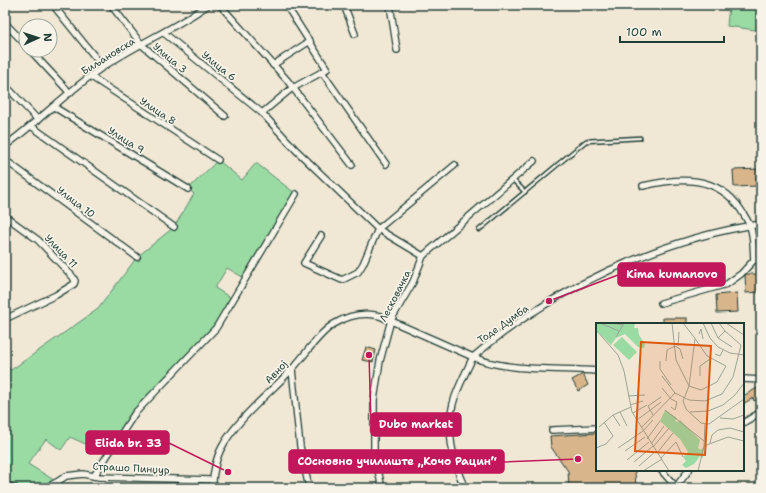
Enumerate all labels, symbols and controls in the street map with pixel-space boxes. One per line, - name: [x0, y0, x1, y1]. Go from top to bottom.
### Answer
- north arrow: [18, 18, 58, 58]
- scale bar: [620, 18, 724, 44]
- text: 100 m: [626, 24, 662, 40]
- text: N: [40, 33, 55, 43]
- street label: Биљановска: [79, 34, 138, 78]
- street label: Улица 3: [150, 40, 190, 76]
- street label: Улица 6: [199, 48, 239, 84]
- street label: Улица 8: [137, 94, 179, 128]
- street label: Улица 9: [105, 124, 147, 156]
- street label: Улица 10: [54, 183, 98, 221]
- street label: Улица 11: [42, 232, 80, 270]
- callout: Kima kumanovo: [618, 263, 725, 286]
- street label: Лесковачка: [376, 267, 414, 324]
- text: Kima kumanovo: [626, 267, 718, 282]
- street label: Тоде Думба: [475, 301, 532, 346]
- inset map: [596, 323, 744, 471]
- street label: Авној: [262, 357, 290, 386]
- callout: Dubo market: [371, 413, 461, 436]
- text: Dubo market: [379, 417, 454, 432]
- callout: Elida br. 33: [86, 431, 169, 454]
- text: Elida br. 33: [95, 436, 162, 451]
- callout: СОсновно училиште „Кочо Рацин“: [289, 450, 504, 473]
- text: СОсновно училиште „Кочо Рацин“: [297, 454, 497, 469]
- street label: Страшо Пинџур: [92, 459, 170, 477]

